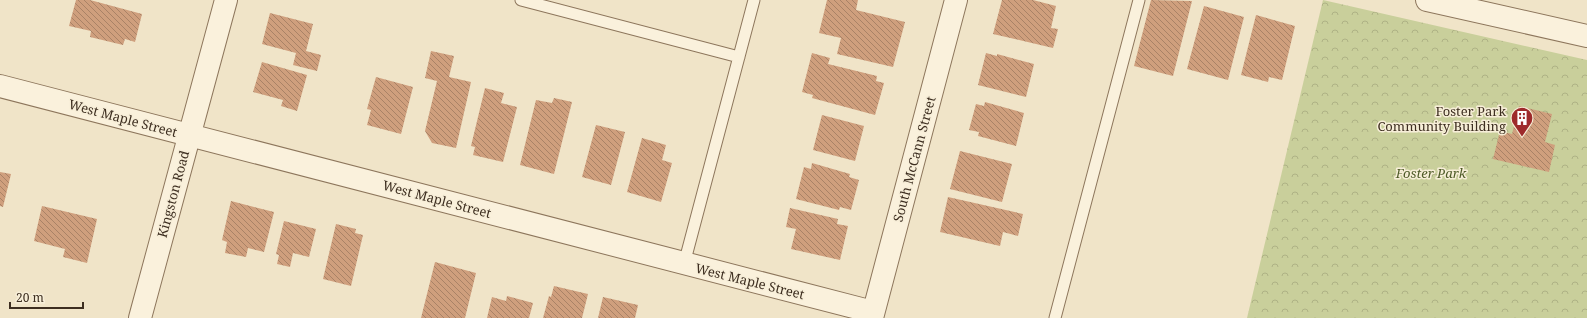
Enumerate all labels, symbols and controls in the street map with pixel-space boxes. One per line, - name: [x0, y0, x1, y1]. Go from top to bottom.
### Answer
- street label: South McCann Street: [889, 94, 940, 224]
- street label: West Maple Street: [67, 95, 180, 141]
- place label: Foster Park Community Building: [1377, 102, 1506, 135]
- building icon: Foster Park Community Building: [1509, 105, 1535, 138]
- street label: Kingston Road: [153, 148, 193, 240]
- park label: Foster Park: [1395, 164, 1467, 182]
- street label: West Maple Street: [381, 176, 494, 222]
- street label: West Maple Street: [694, 259, 807, 303]
- scale bar: [10, 284, 83, 310]
- text: 20 m: [16, 289, 44, 306]

